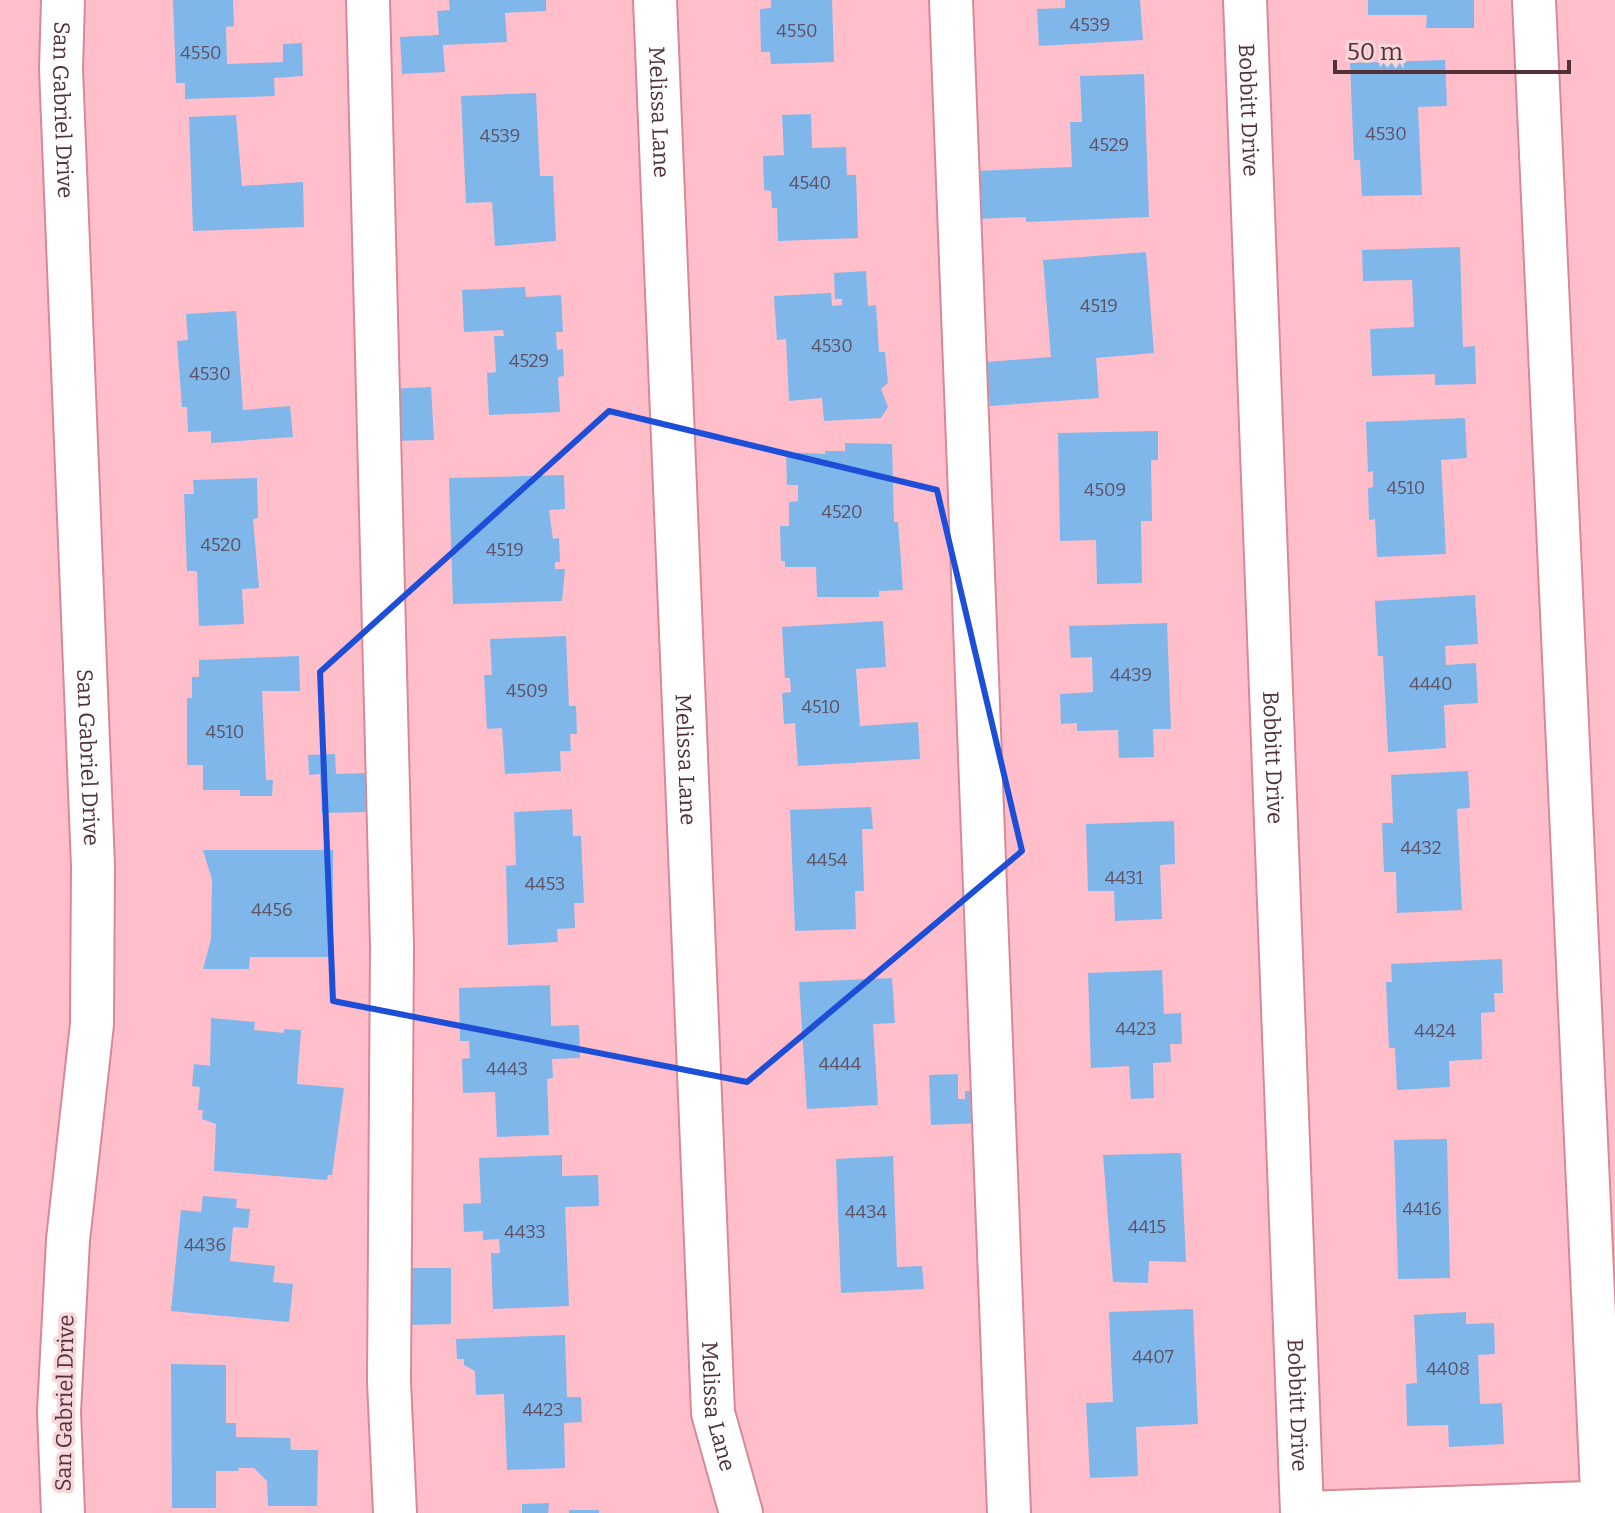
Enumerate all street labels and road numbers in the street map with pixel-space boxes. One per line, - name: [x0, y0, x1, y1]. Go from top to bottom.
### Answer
- street label: San Gabriel Drive: [47, 21, 79, 199]
- street label: Bobbitt Drive: [1233, 43, 1265, 177]
- street label: Melissa Lane: [643, 46, 675, 178]
- street label: San Gabriel Drive: [71, 669, 105, 846]
- street label: Bobbitt Drive: [1257, 690, 1289, 825]
- street label: Melissa Lane: [669, 693, 702, 826]
- street label: San Gabriel Drive: [49, 1314, 80, 1492]
- street label: Bobbitt Drive: [1281, 1338, 1313, 1472]
- street label: Melissa Lane: [696, 1341, 742, 1474]

